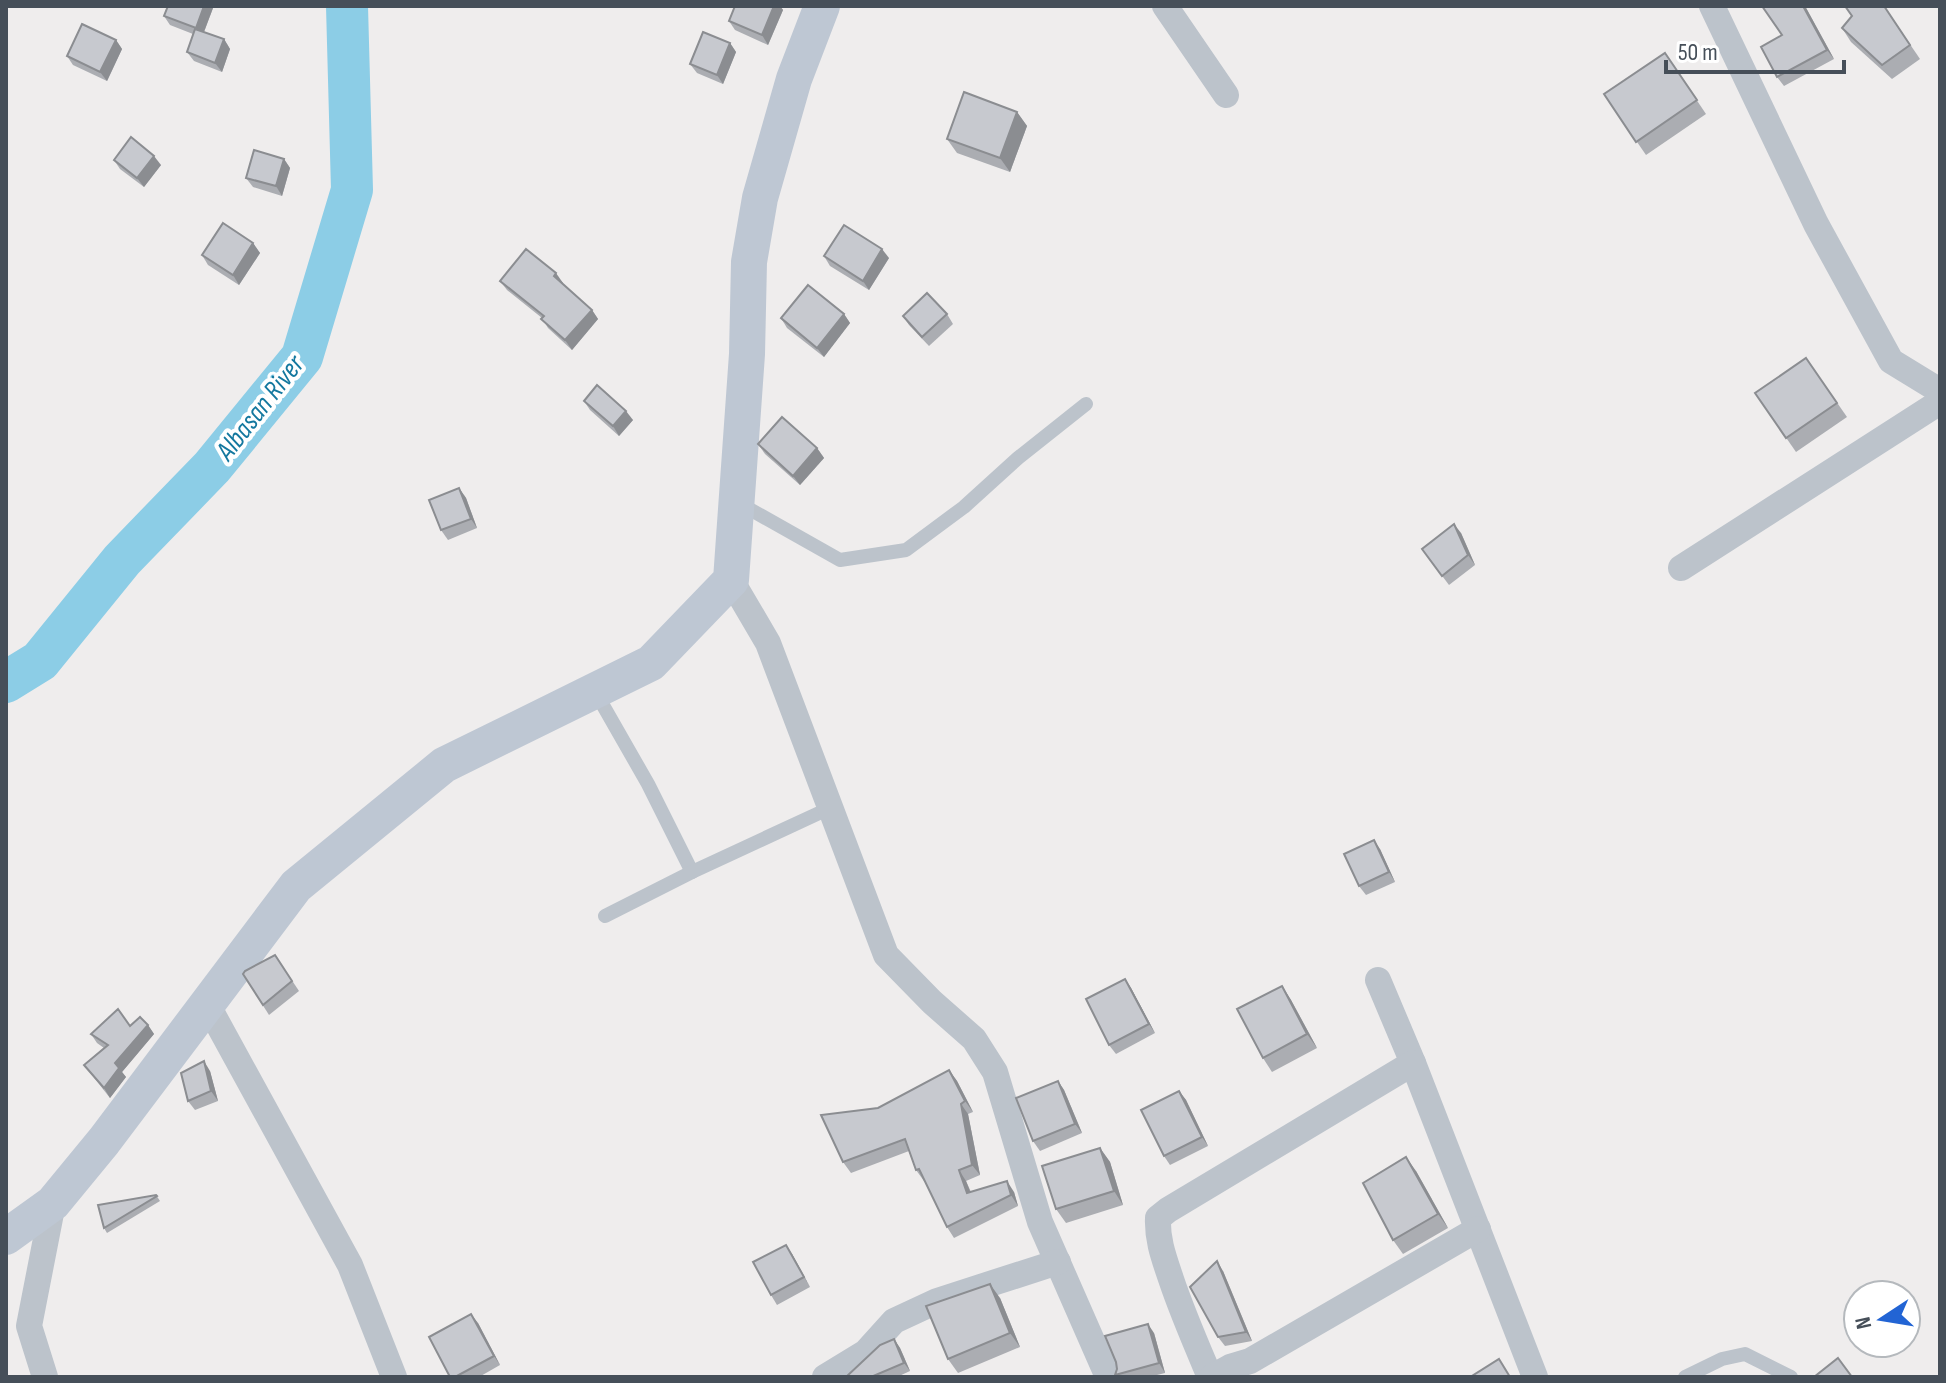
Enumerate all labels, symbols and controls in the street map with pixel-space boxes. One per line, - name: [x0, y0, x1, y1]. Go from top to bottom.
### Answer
- scale bar: [1666, 24, 1844, 74]
- text: 50 m: [1678, 38, 1718, 67]
- water label: Albasan River: [208, 348, 312, 468]
- north arrow: [1842, 1279, 1922, 1359]
- text: N: [1849, 1314, 1878, 1331]

